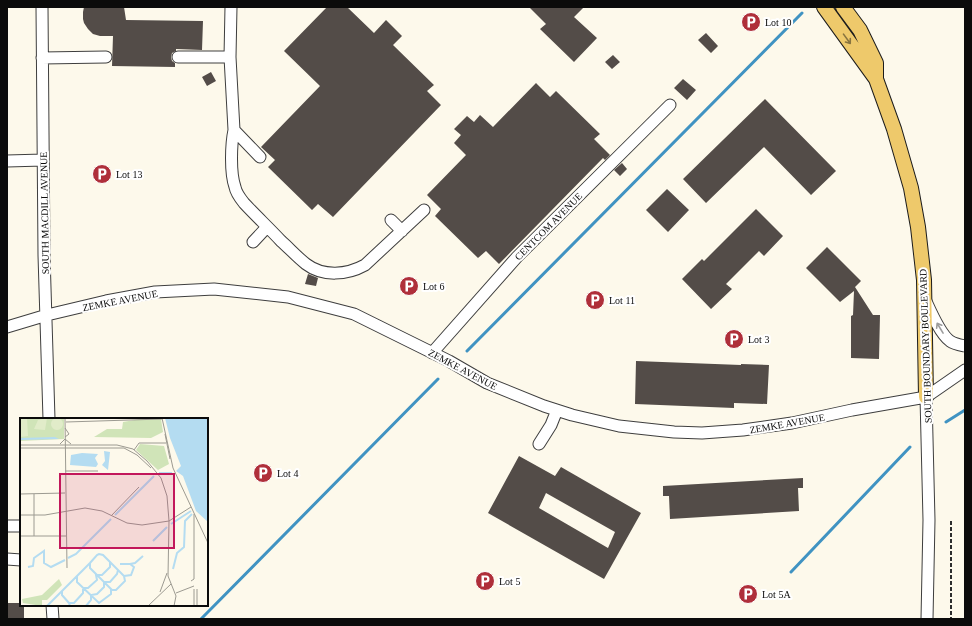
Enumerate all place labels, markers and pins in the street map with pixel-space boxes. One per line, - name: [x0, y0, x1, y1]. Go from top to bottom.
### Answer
- parking icon: Lot 10: [740, 11, 762, 33]
- place label: Lot 10: [765, 17, 791, 28]
- parking icon: Lot 13: [91, 163, 113, 185]
- place label: Lot 13: [116, 169, 142, 180]
- parking icon: Lot 6: [398, 275, 420, 297]
- place label: Lot 6: [423, 281, 444, 292]
- parking icon: Lot 11: [584, 289, 606, 311]
- place label: Lot 11: [609, 295, 635, 306]
- parking icon: Lot 3: [723, 328, 745, 350]
- place label: Lot 3: [748, 334, 769, 345]
- parking icon: Lot 4: [252, 462, 274, 484]
- place label: Lot 4: [277, 468, 298, 479]
- parking icon: Lot 5: [474, 570, 496, 592]
- place label: Lot 5: [499, 576, 520, 587]
- parking icon: Lot 5A: [737, 583, 759, 605]
- place label: Lot 5A: [762, 589, 791, 600]

